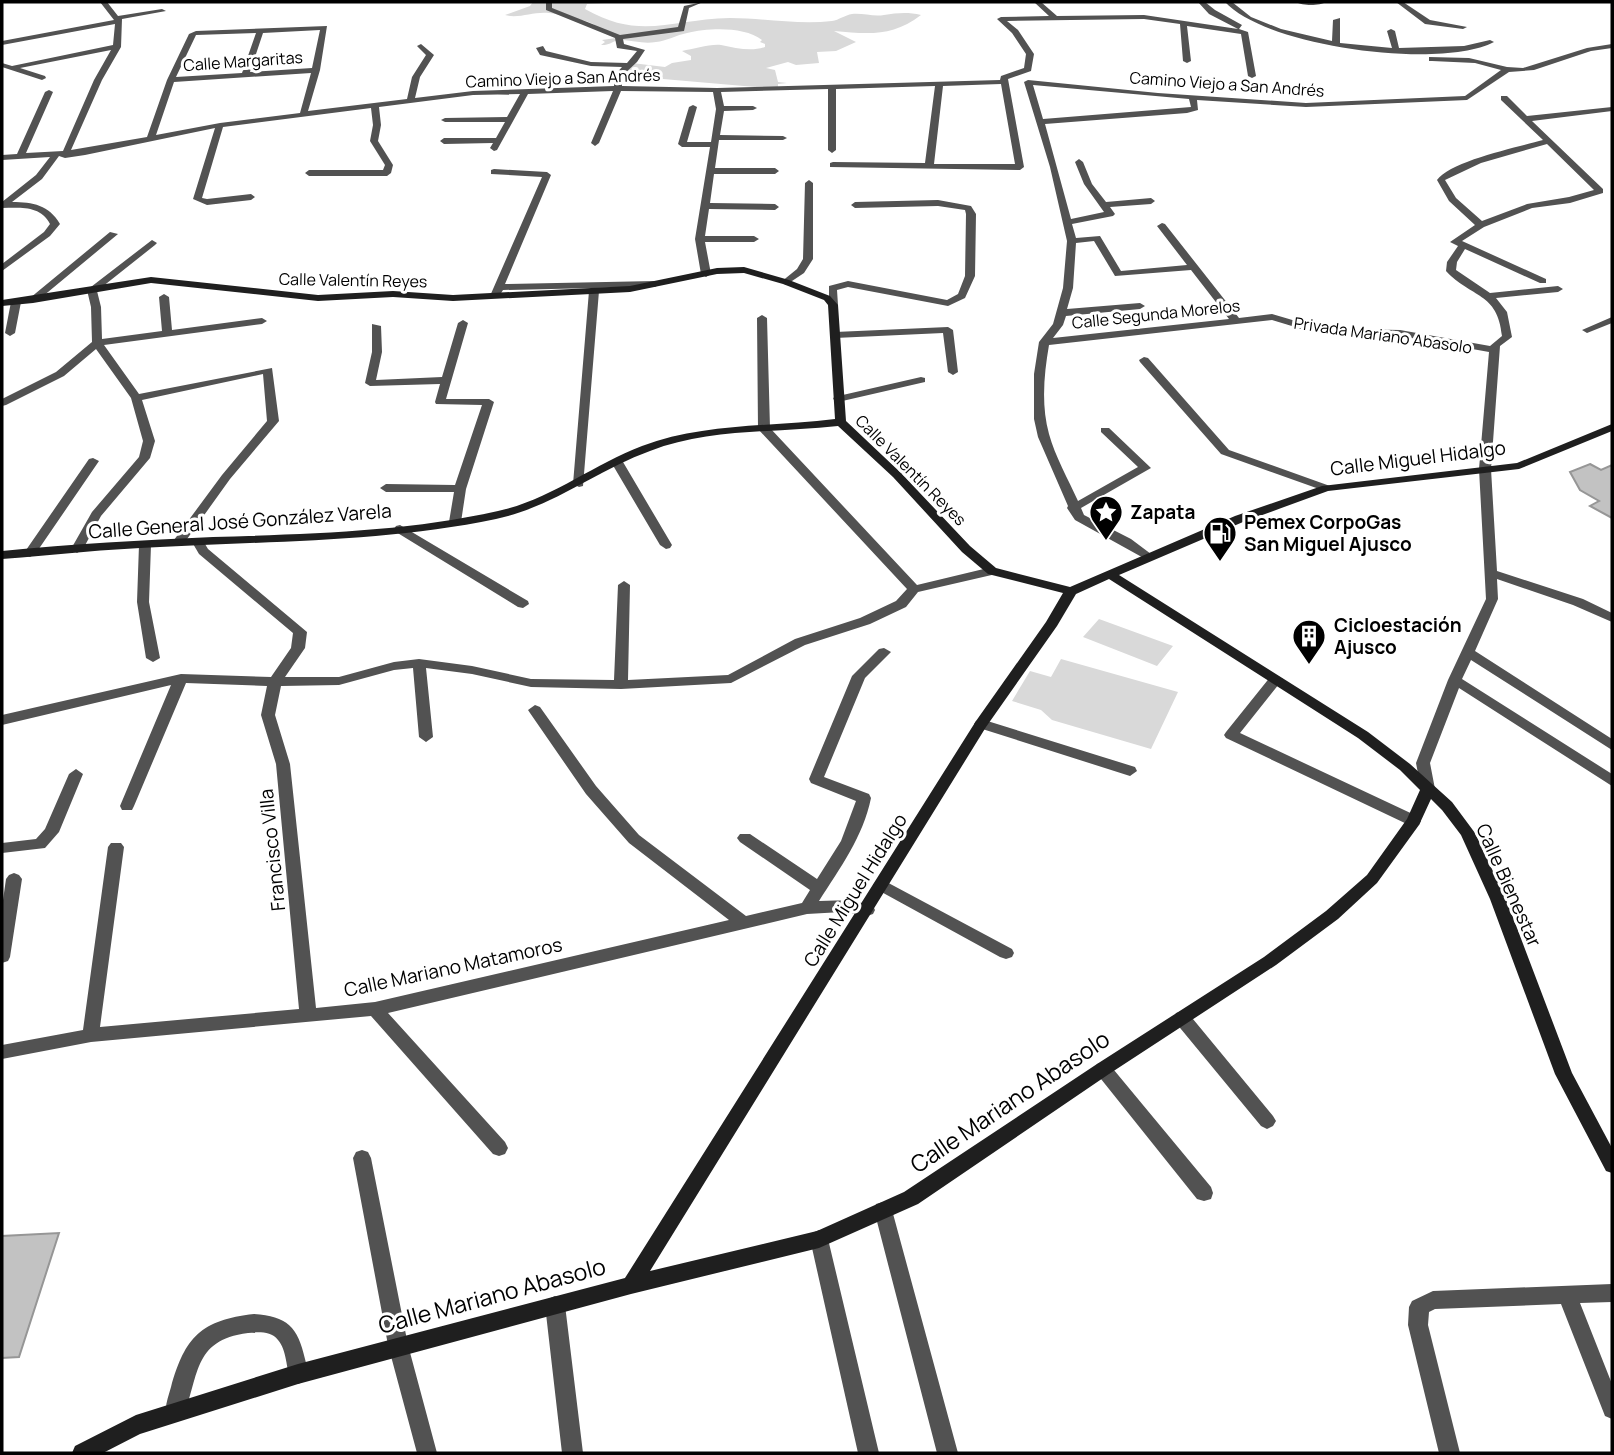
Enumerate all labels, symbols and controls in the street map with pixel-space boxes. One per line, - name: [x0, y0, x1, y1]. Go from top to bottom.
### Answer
- street label: Calle Margaritas: [183, 46, 303, 76]
- street label: Camino Viejo a San Andrés: [465, 64, 661, 92]
- street label: Camino Viejo a San Andrés: [1129, 66, 1325, 102]
- street label: Calle Valentín Reyes: [279, 268, 427, 292]
- street label: Calle Segunda Morelos: [1071, 294, 1241, 334]
- street label: Privada Mariano Abasolo: [1292, 312, 1474, 358]
- street label: Calle Valentín Reyes: [851, 410, 971, 530]
- street label: Calle Miguel Hidalgo: [1329, 434, 1507, 482]
- place icon: Zapata: [1087, 493, 1125, 542]
- street label: Calle General José González Varela: [88, 497, 392, 545]
- place label: Zapata: [1130, 499, 1195, 525]
- place label: Pemex CorpoGas San Miguel Ajusco: [1244, 509, 1412, 557]
- fuel station icon: Pemex CorpoGas San Miguel Ajusco: [1201, 514, 1239, 563]
- place label: Cicloestación Ajusco: [1334, 612, 1462, 660]
- building icon: Cicloestación Ajusco: [1290, 617, 1328, 666]
- street label: Francisco Villa: [253, 788, 291, 912]
- street label: Calle Miguel Hidalgo: [797, 808, 913, 972]
- street label: Calle Bienestar: [1470, 819, 1548, 951]
- street label: Calle Mariano Matamoros: [342, 931, 564, 1003]
- street label: Calle Mariano Abasolo: [904, 1022, 1115, 1180]
- street label: Calle Mariano Abasolo: [375, 1249, 609, 1341]

